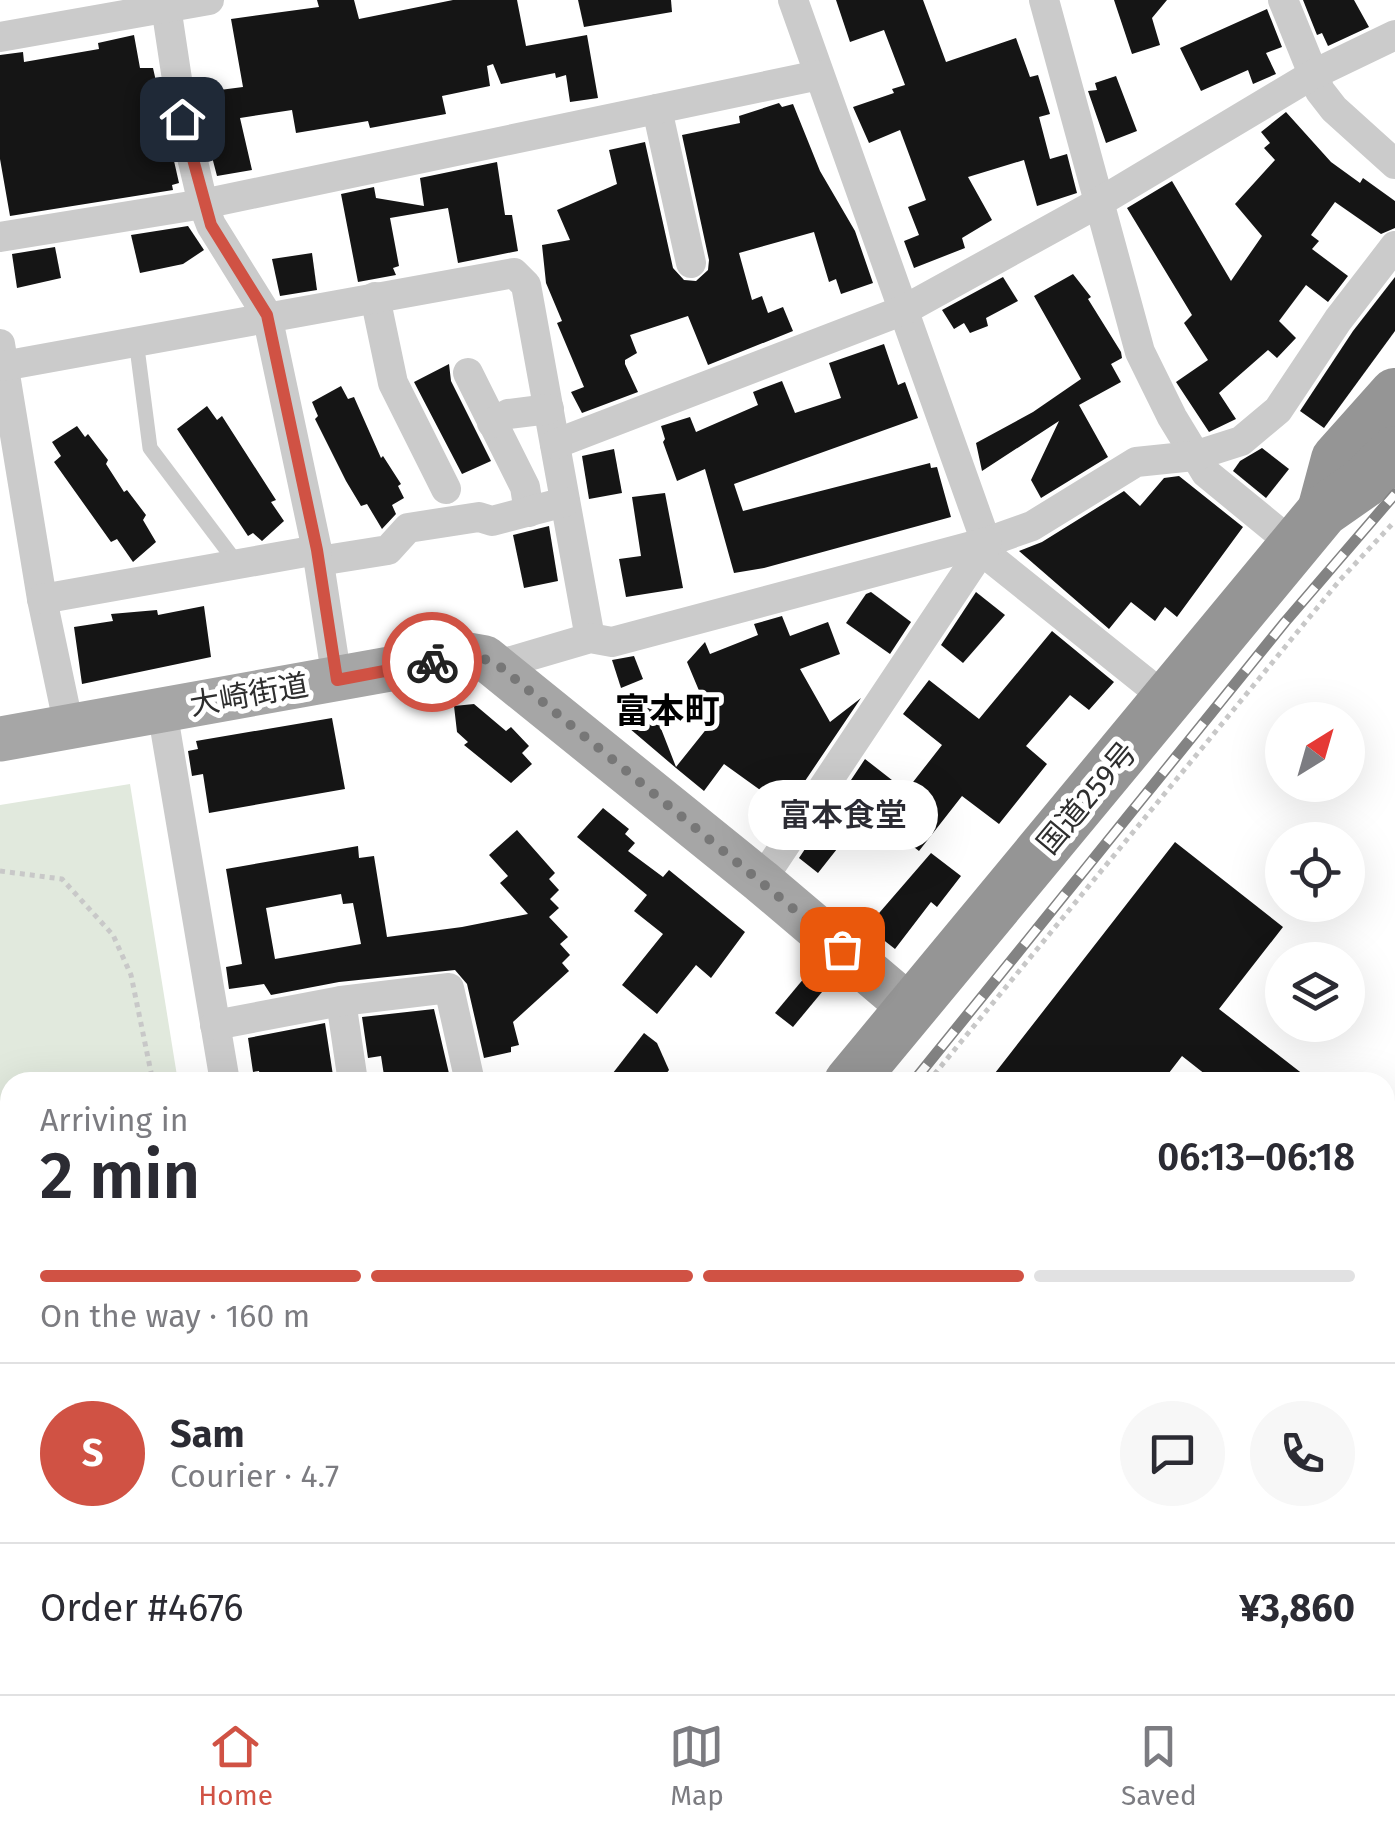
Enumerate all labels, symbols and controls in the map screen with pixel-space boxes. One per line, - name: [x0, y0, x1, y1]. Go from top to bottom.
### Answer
- pin: [140, 77, 225, 162]
- icon: home: [155, 92, 210, 147]
- courier: [382, 612, 482, 712]
- icon: bike: [405, 635, 460, 690]
- street label: 大崎街道: [187, 667, 311, 723]
- district label: 富本町: [614, 690, 720, 732]
- north arrow: [1265, 702, 1365, 802]
- map controls: [1265, 702, 1365, 1042]
- street label: 国道259号: [1030, 735, 1144, 861]
- callout: 富本食堂: [747, 779, 937, 849]
- text: 富本食堂: [779, 796, 907, 834]
- button: locate: [1265, 822, 1365, 922]
- pin: [800, 907, 885, 992]
- icon: bag: [815, 922, 870, 977]
- button: layers: [1265, 942, 1365, 1042]
- text: Arriving in: [40, 1101, 188, 1139]
- text: 06:13–06:18: [1157, 1134, 1355, 1180]
- text: 2 min: [40, 1137, 200, 1215]
- text: On the way · 160 m: [40, 1297, 310, 1335]
- button: chat: [1120, 1401, 1225, 1506]
- button: phone: [1250, 1401, 1355, 1506]
- text: Sam: [170, 1411, 245, 1457]
- text: S: [82, 1430, 103, 1476]
- text: Courier · 4.7: [170, 1457, 339, 1495]
- text: Order #4676: [40, 1585, 243, 1631]
- text: ¥3,860: [1239, 1585, 1355, 1631]
- tab: Home: [198, 1719, 273, 1812]
- tab: Map: [669, 1719, 724, 1812]
- tab: Saved: [1121, 1719, 1197, 1812]

